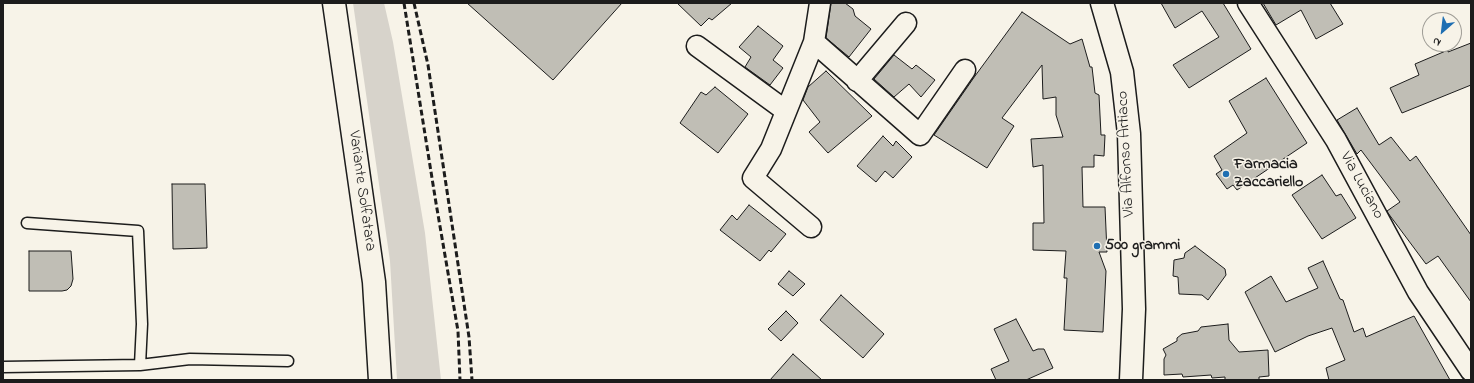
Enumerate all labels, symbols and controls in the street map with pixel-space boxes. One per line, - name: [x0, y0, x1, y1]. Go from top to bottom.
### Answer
- north arrow: [1422, 12, 1462, 52]
- text: N: [1430, 33, 1444, 51]
- street label: Via Alfonso Artiaco: [1114, 90, 1140, 218]
- street label: Variante Solfatara: [343, 129, 379, 253]
- street label: Via Luciano: [1335, 149, 1387, 223]
- place label: Farmacia Zaccariello: [1234, 155, 1303, 193]
- marker: Farmacia Zaccariello: [1221, 169, 1231, 179]
- place label: 500 grammi: [1105, 236, 1180, 256]
- marker: 500 grammi: [1092, 241, 1102, 251]

